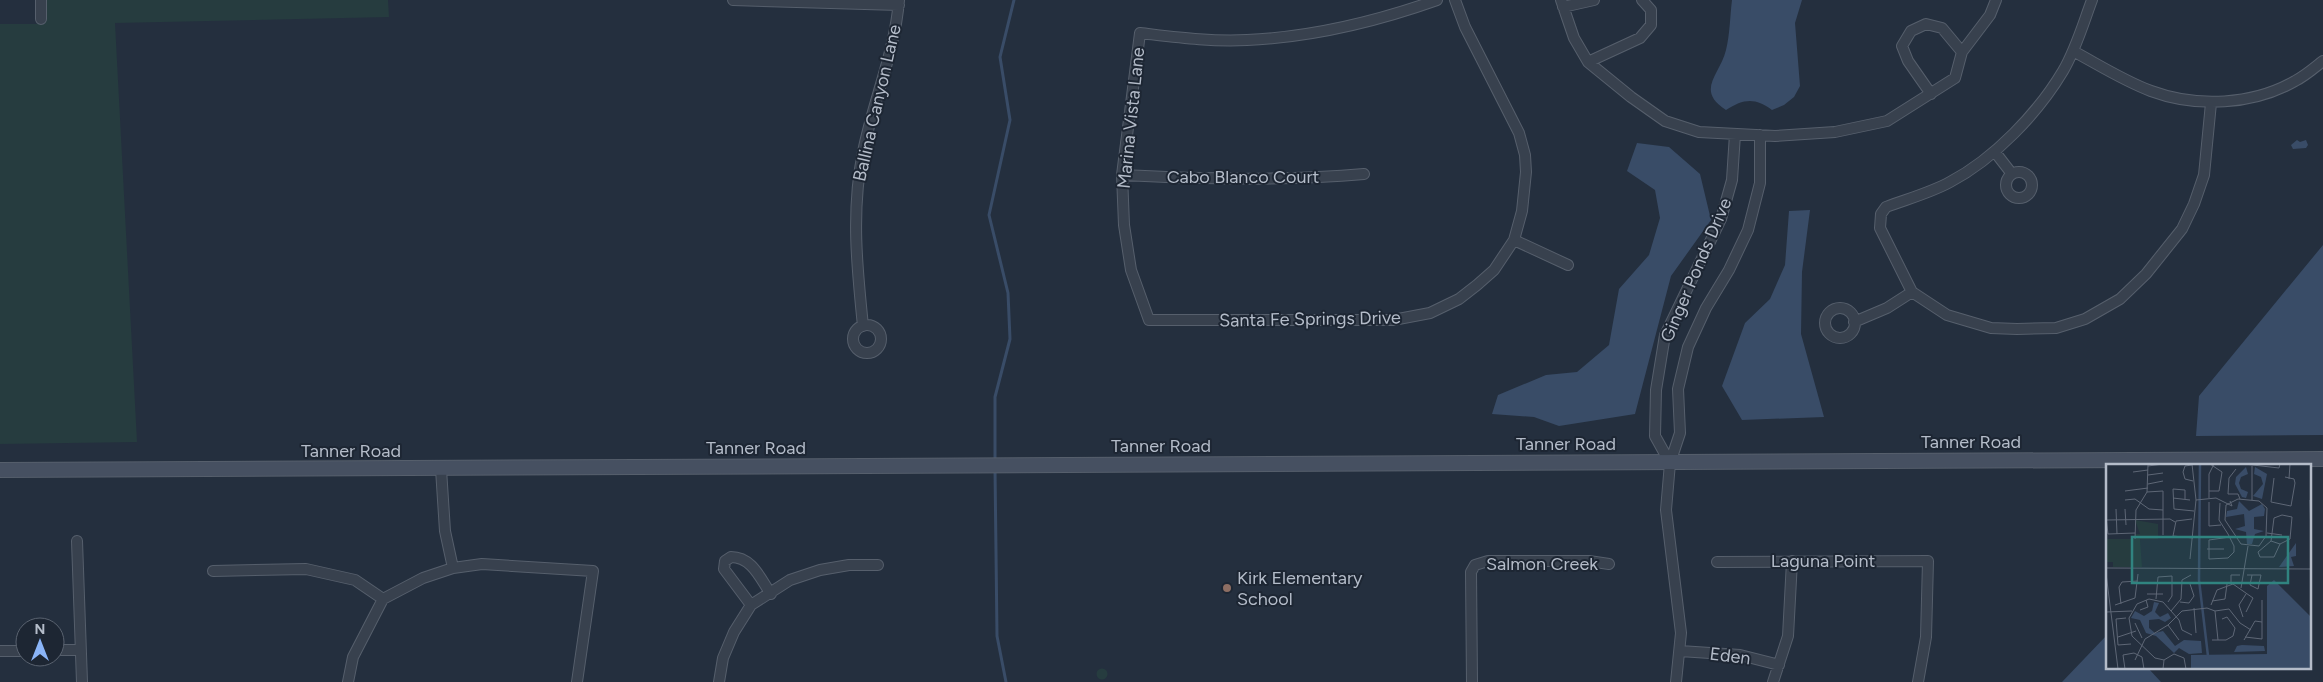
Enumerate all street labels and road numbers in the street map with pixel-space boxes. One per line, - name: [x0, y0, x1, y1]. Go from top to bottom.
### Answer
- street label: Ballina Canyon Lane: [848, 22, 906, 184]
- street label: Marina Vista Lane: [1113, 46, 1149, 190]
- street label: Cabo Blanco Court: [1167, 166, 1320, 188]
- street label: Ginger Ponds Drive: [1656, 194, 1736, 345]
- street label: Santa Fe Springs Drive: [1219, 306, 1401, 332]
- street label: Tanner Road: [1921, 431, 2021, 453]
- street label: Tanner Road: [1516, 433, 1616, 455]
- street label: Tanner Road: [1111, 435, 1211, 457]
- street label: Tanner Road: [706, 437, 806, 459]
- street label: Tanner Road: [301, 440, 401, 462]
- street label: Laguna Point: [1771, 550, 1875, 572]
- street label: Salmon Creek: [1486, 553, 1598, 575]
- street label: Eden: [1708, 643, 1752, 669]

